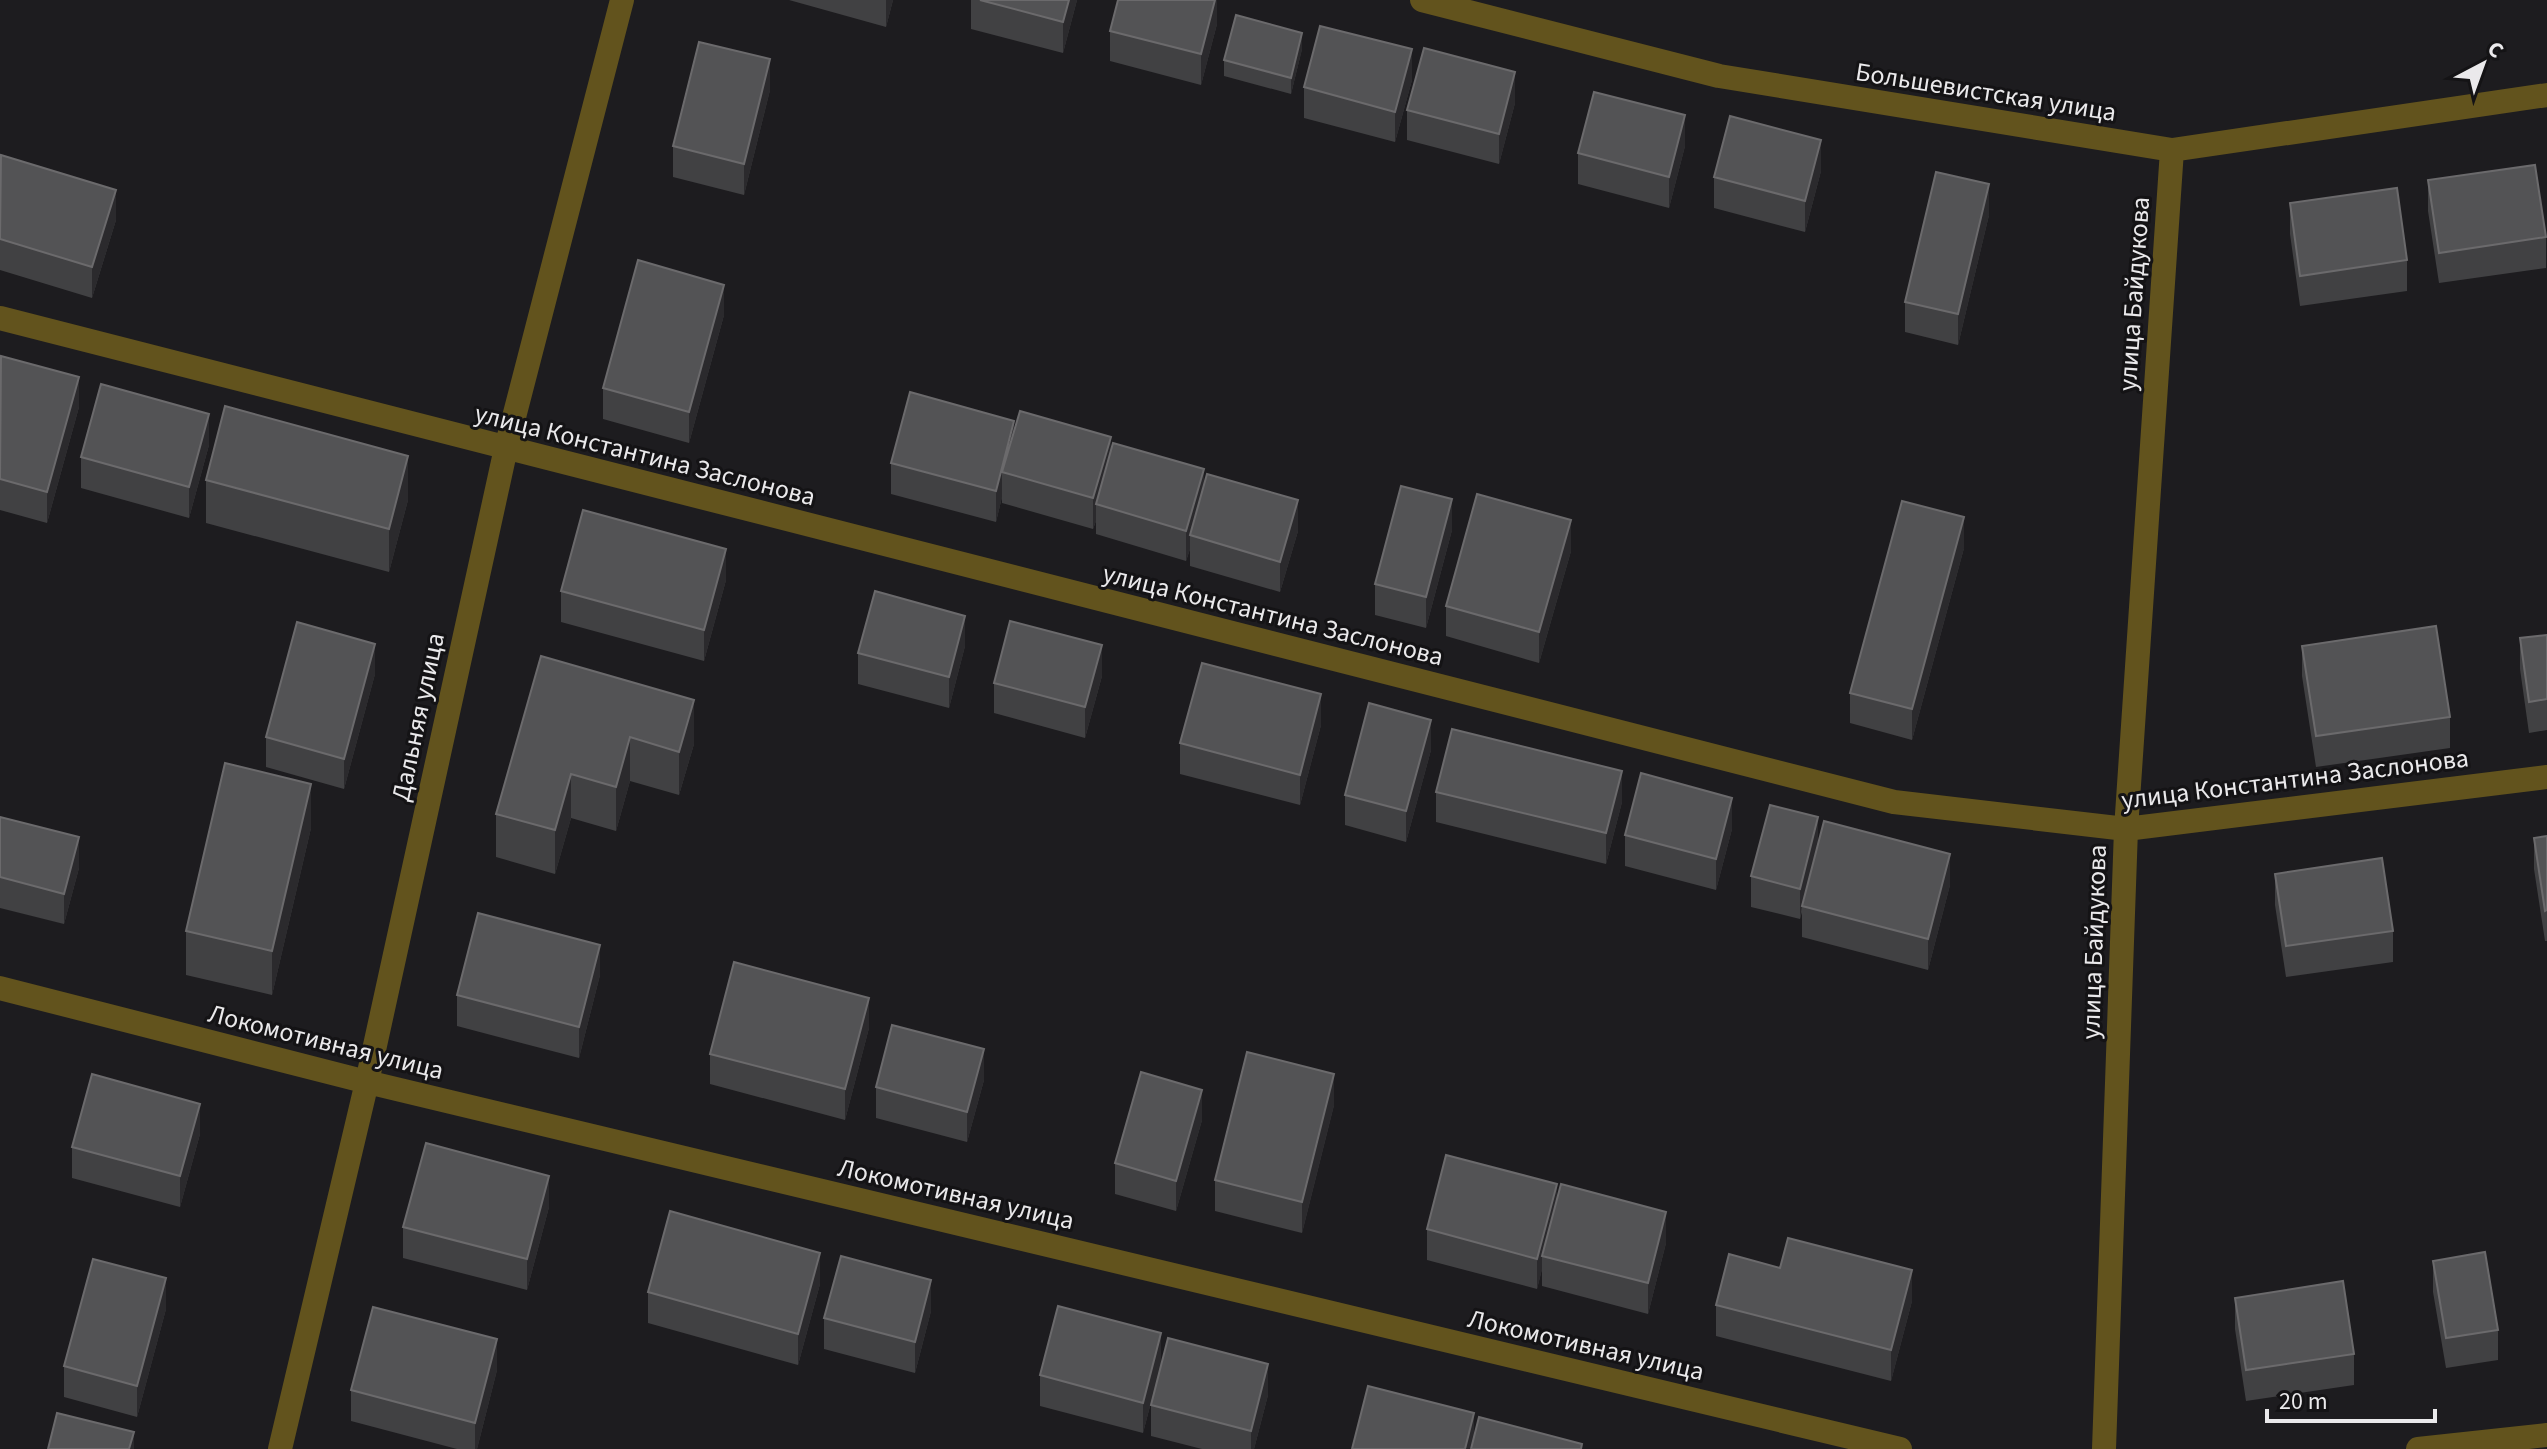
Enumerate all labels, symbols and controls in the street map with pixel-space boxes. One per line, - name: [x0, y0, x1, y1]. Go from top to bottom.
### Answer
- north arrow: [2443, 24, 2523, 104]
- text: С: [2480, 33, 2511, 66]
- street label: Большевистская улица: [1853, 53, 2119, 131]
- street label: улица Байдукова: [2109, 195, 2159, 393]
- street label: улица Константина Заслонова: [471, 395, 819, 515]
- street label: улица Константина Заслонова: [1099, 555, 1447, 675]
- street label: Дальняя улица: [382, 629, 454, 805]
- street label: улица Константина Заслонова: [2119, 739, 2471, 819]
- street label: улица Байдукова: [2072, 844, 2116, 1040]
- street label: Локомотивная улица: [204, 995, 448, 1089]
- street label: Локомотивная улица: [834, 1149, 1078, 1239]
- street label: Локомотивная улица: [1464, 1300, 1708, 1390]
- scale bar: [2267, 1373, 2435, 1423]
- text: 20 m: [2279, 1384, 2328, 1419]

